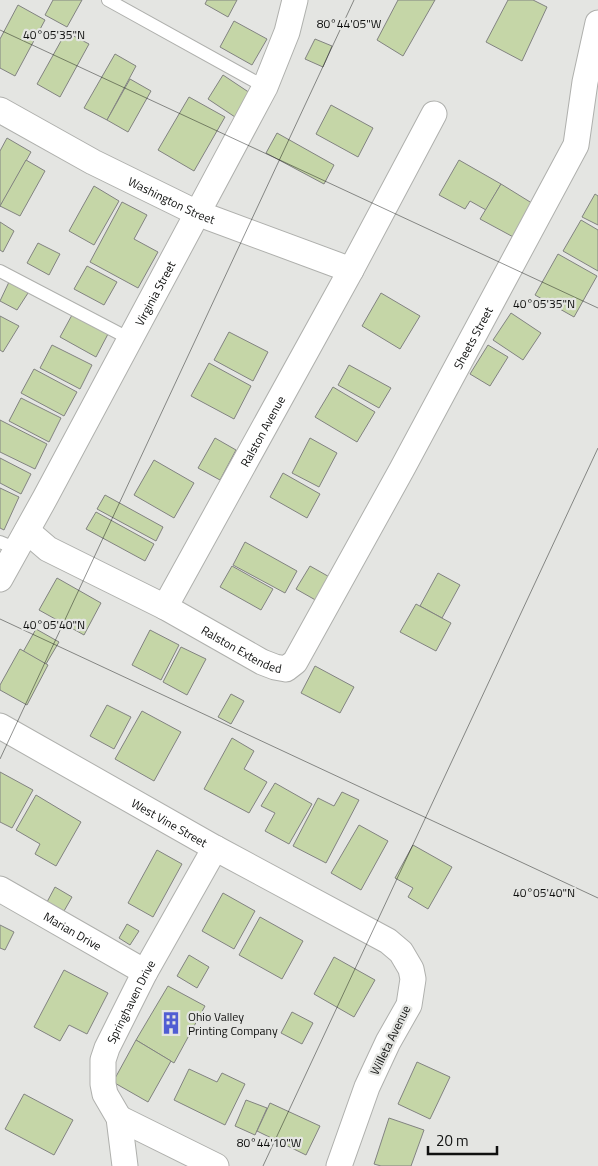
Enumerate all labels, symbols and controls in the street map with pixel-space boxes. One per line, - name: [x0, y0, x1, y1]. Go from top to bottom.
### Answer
- text: 80°44'05"W: [317, 14, 382, 33]
- text: 40°05'35"N: [23, 25, 85, 44]
- street label: Washington Street: [125, 171, 219, 229]
- street label: Virginia Street: [129, 257, 180, 329]
- text: 40°05'35"N: [513, 294, 575, 313]
- street label: Sheets Street: [448, 302, 497, 372]
- street label: Ralston Avenue: [235, 392, 290, 470]
- text: 40°05'40"N: [23, 615, 85, 634]
- street label: Ralston Extended: [198, 620, 283, 678]
- street label: West Vine Street: [128, 793, 212, 852]
- text: 40°05'40"N: [513, 883, 575, 902]
- street label: Marian Drive: [40, 907, 106, 955]
- street label: Springhaven Drive: [101, 956, 160, 1047]
- street label: Willeta Avenue: [365, 1002, 415, 1078]
- place label: Ohio Valley Printing Company: [188, 1007, 278, 1040]
- building icon: Ohio Valley Printing Company: [158, 1010, 184, 1036]
- scale bar: [428, 1124, 497, 1156]
- text: 20 m: [436, 1129, 469, 1152]
- text: 80°44'10"W: [237, 1133, 302, 1152]

